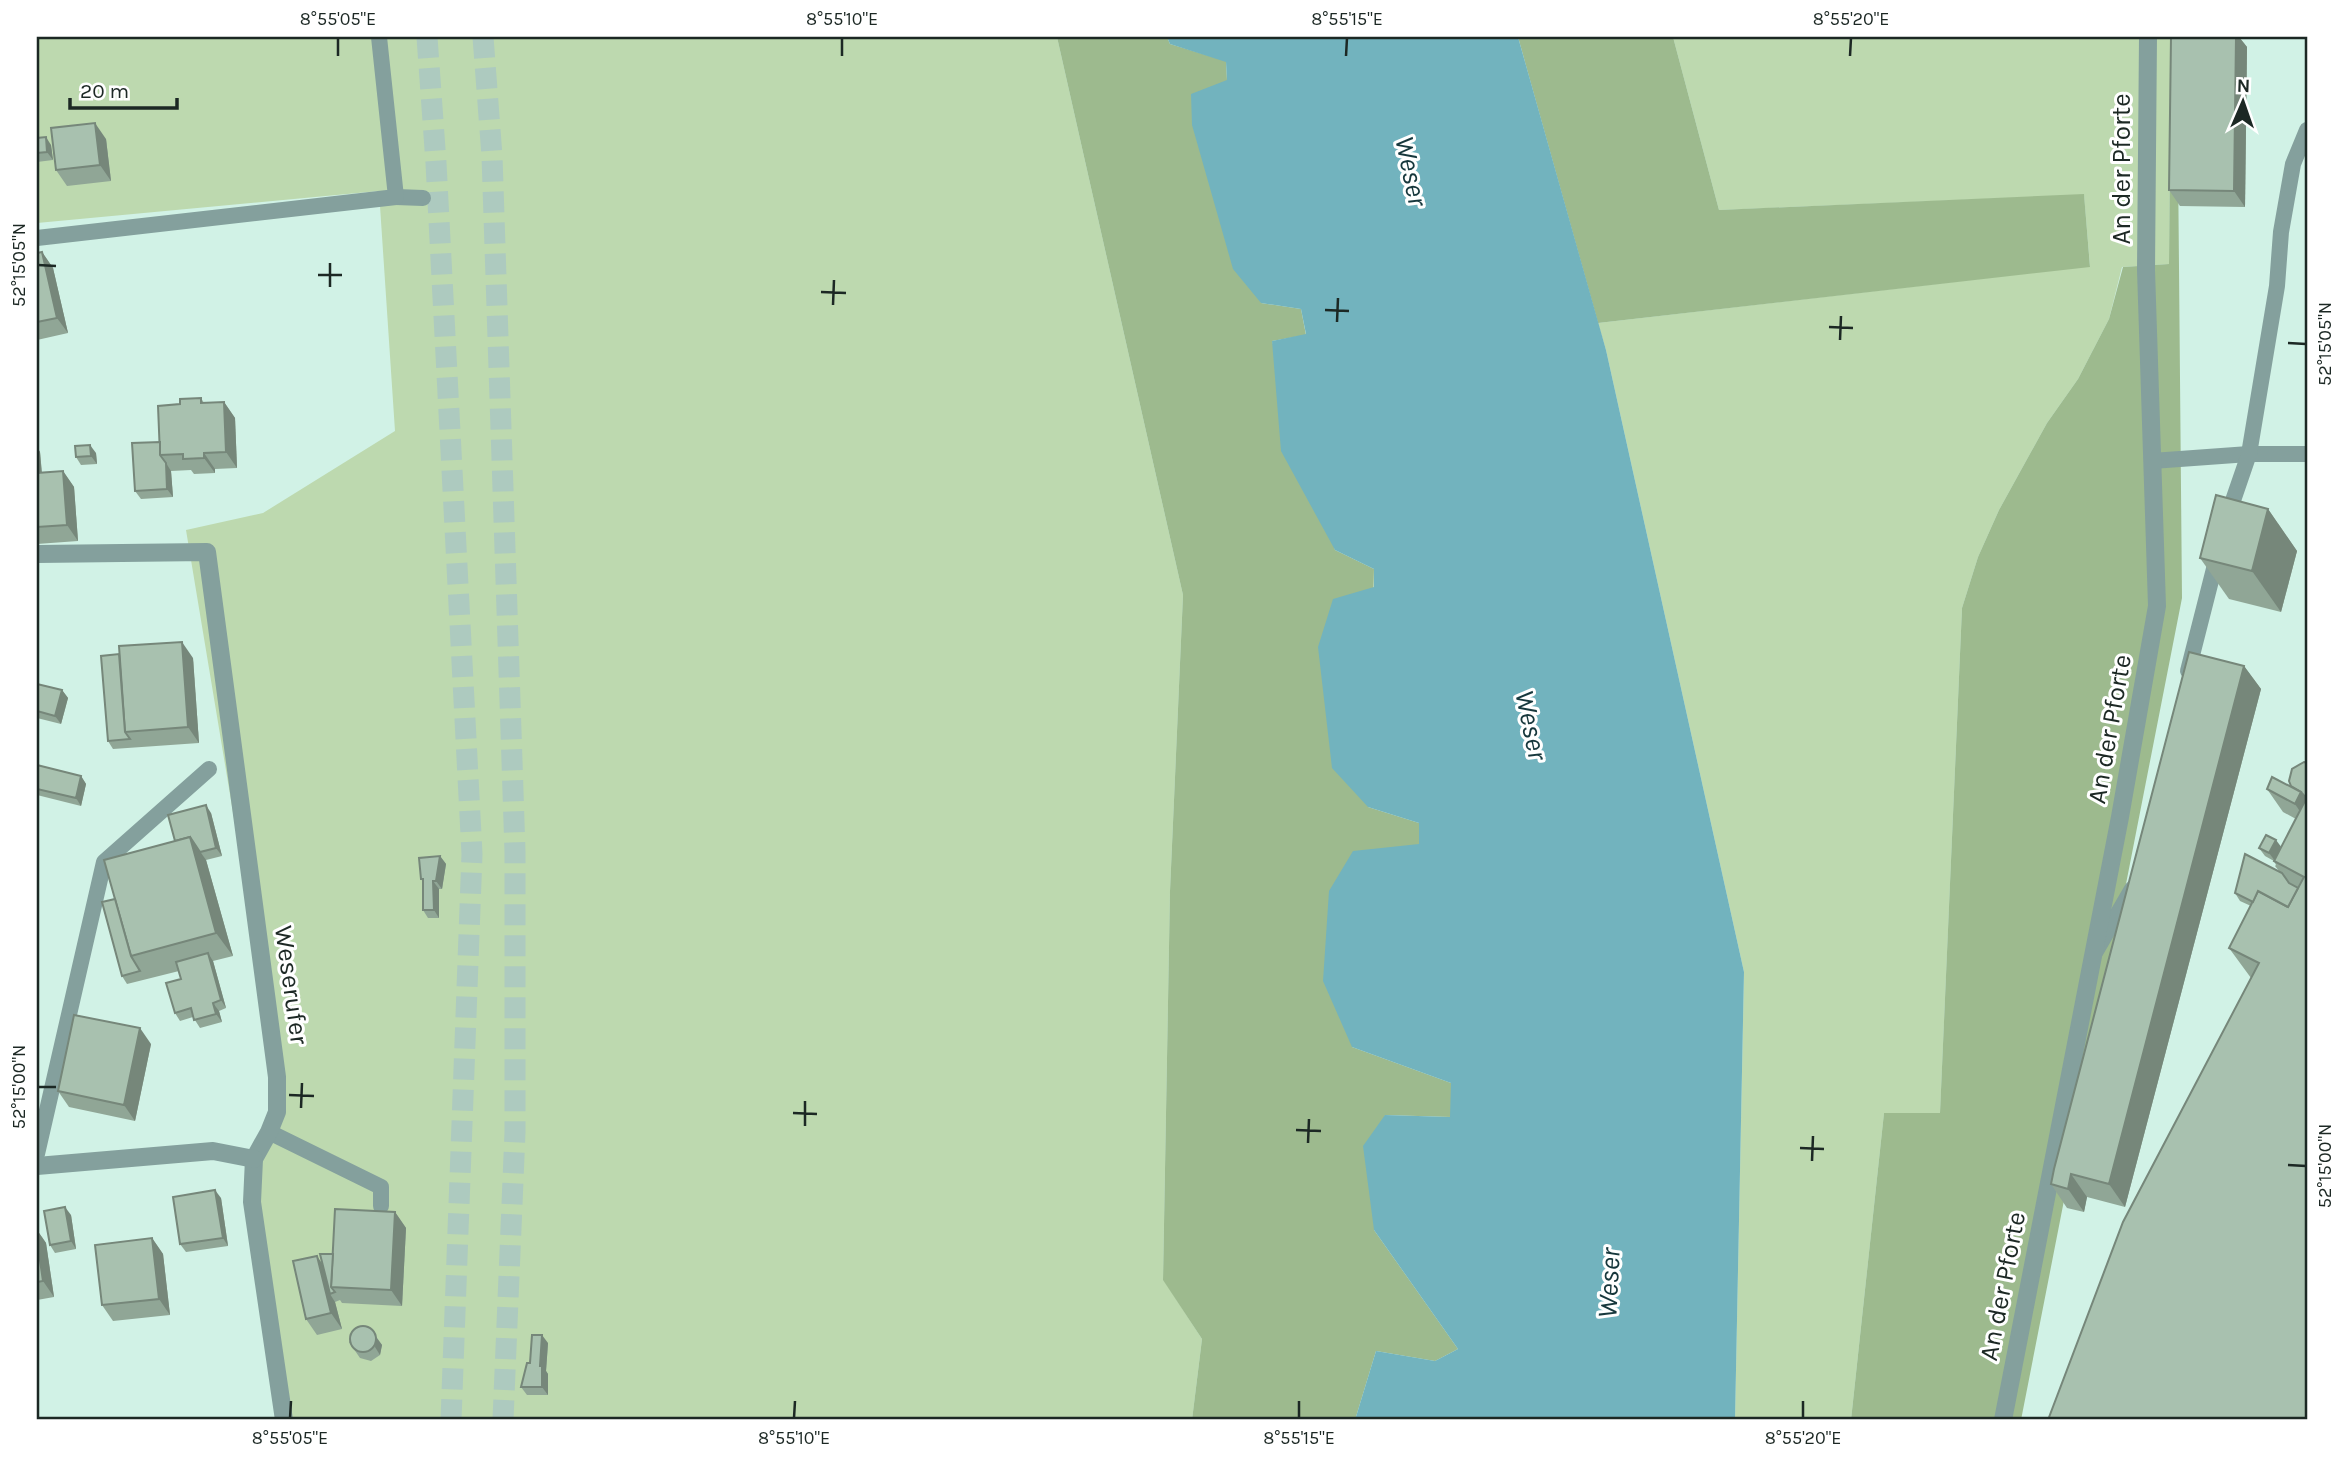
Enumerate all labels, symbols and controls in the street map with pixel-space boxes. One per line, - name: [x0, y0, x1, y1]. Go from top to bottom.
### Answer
- text: 8°55'05"E: [300, 8, 376, 30]
- text: 8°55'10"E: [806, 8, 878, 30]
- text: 8°55'15"E: [1311, 8, 1383, 30]
- text: 8°55'20"E: [1813, 8, 1889, 30]
- scale bar: [70, 66, 177, 110]
- north arrow: [2208, 66, 2278, 136]
- text: N: [2236, 75, 2251, 97]
- text: 20 m: [80, 79, 129, 103]
- street label: An der Pforte: [2106, 93, 2137, 245]
- water label: Weser: [1388, 133, 1435, 210]
- text: 52°15'05"N: [8, 223, 30, 307]
- text: 52°15'05"N: [2314, 302, 2336, 386]
- street label: An der Pforte: [2081, 652, 2138, 806]
- water label: Weser: [1508, 687, 1555, 764]
- street label: Weserufer: [268, 924, 315, 1047]
- text: 52°15'00"N: [8, 1045, 30, 1129]
- text: 52°15'00"N: [2314, 1124, 2336, 1208]
- street label: An der Pforte: [1973, 1209, 2032, 1363]
- water label: Weser: [1590, 1246, 1627, 1319]
- text: 8°55'05"E: [252, 1427, 328, 1449]
- text: 8°55'10"E: [758, 1427, 830, 1449]
- text: 8°55'15"E: [1263, 1427, 1335, 1449]
- text: 8°55'20"E: [1765, 1427, 1841, 1449]

